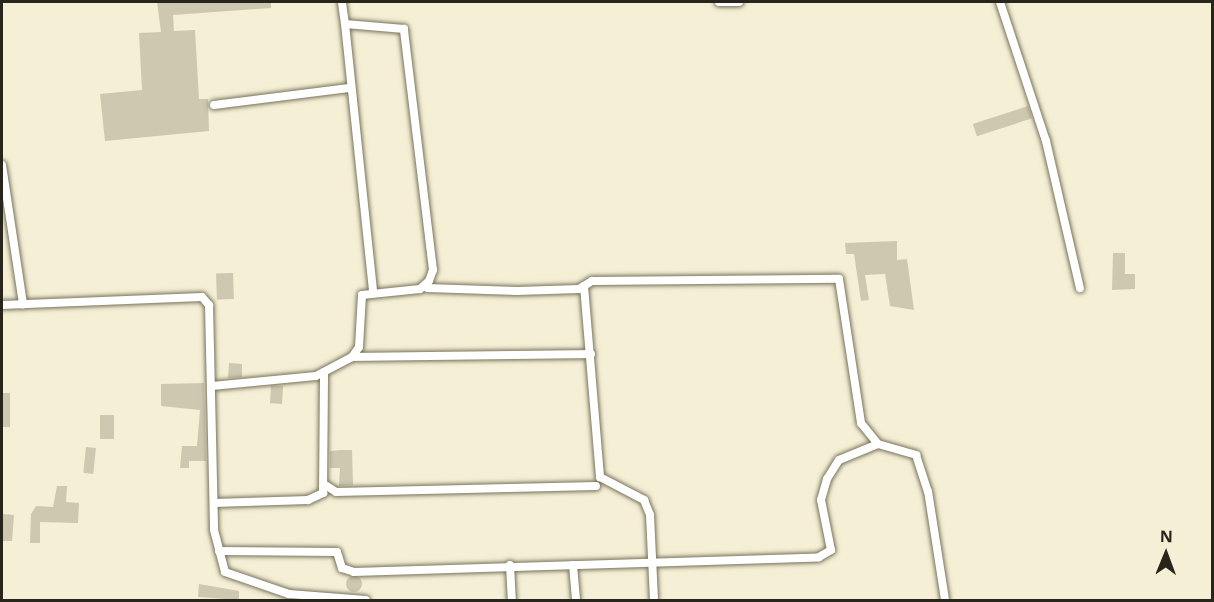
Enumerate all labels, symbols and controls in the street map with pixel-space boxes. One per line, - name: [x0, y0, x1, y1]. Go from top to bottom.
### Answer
- north arrow: [1136, 524, 1196, 584]
- text: N: [1160, 525, 1173, 547]

